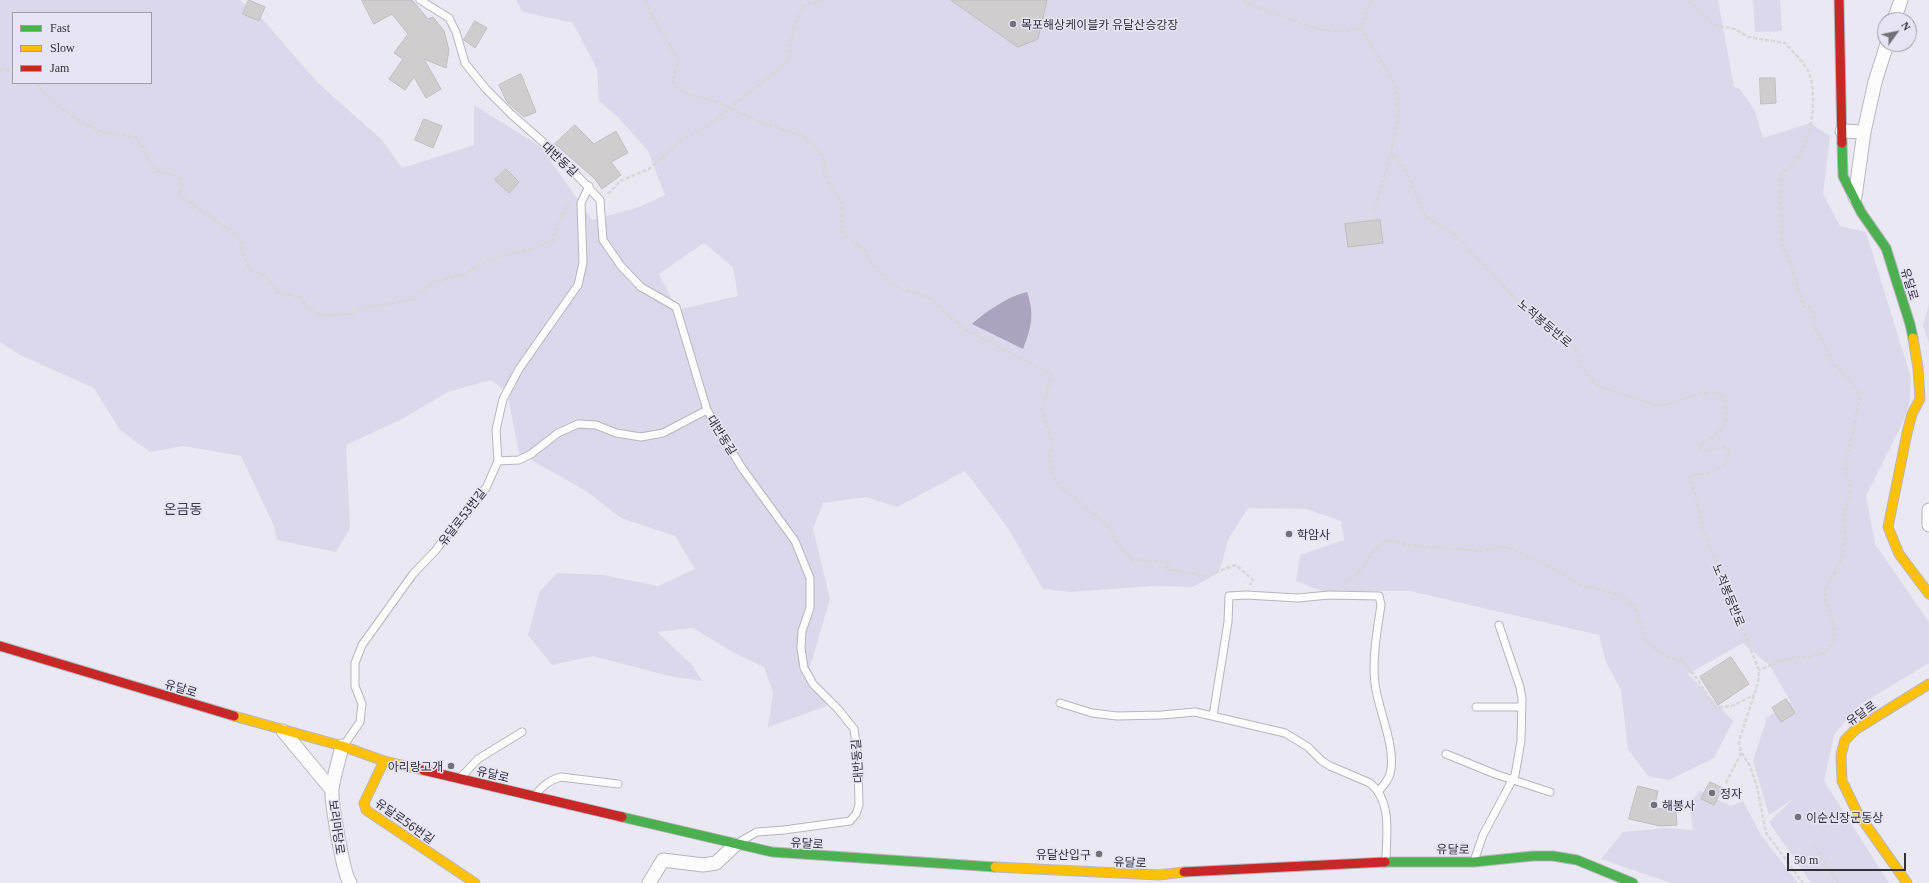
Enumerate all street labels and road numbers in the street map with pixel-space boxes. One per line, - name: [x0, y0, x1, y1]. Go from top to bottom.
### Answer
- street label: 대반동길: [539, 139, 581, 179]
- street label: 유달로: [1898, 266, 1922, 302]
- street label: 노적봉등반로: [1515, 296, 1575, 350]
- street label: 대반동길: [704, 412, 740, 458]
- street label: 유달로53번길: [435, 486, 489, 548]
- street label: 노적봉등반로: [1710, 562, 1748, 628]
- street label: 유달로: [163, 676, 199, 700]
- street label: 유달로: [1843, 698, 1879, 728]
- street label: 대반동길: [848, 738, 866, 784]
- street label: 유달로: [475, 763, 511, 785]
- street label: 유달로56번길: [373, 795, 437, 847]
- street label: 보리마당로: [326, 799, 348, 855]
- street label: 유달로: [790, 835, 824, 851]
- street label: 유달로: [1436, 842, 1470, 856]
- street label: 유달로: [1113, 854, 1147, 870]

